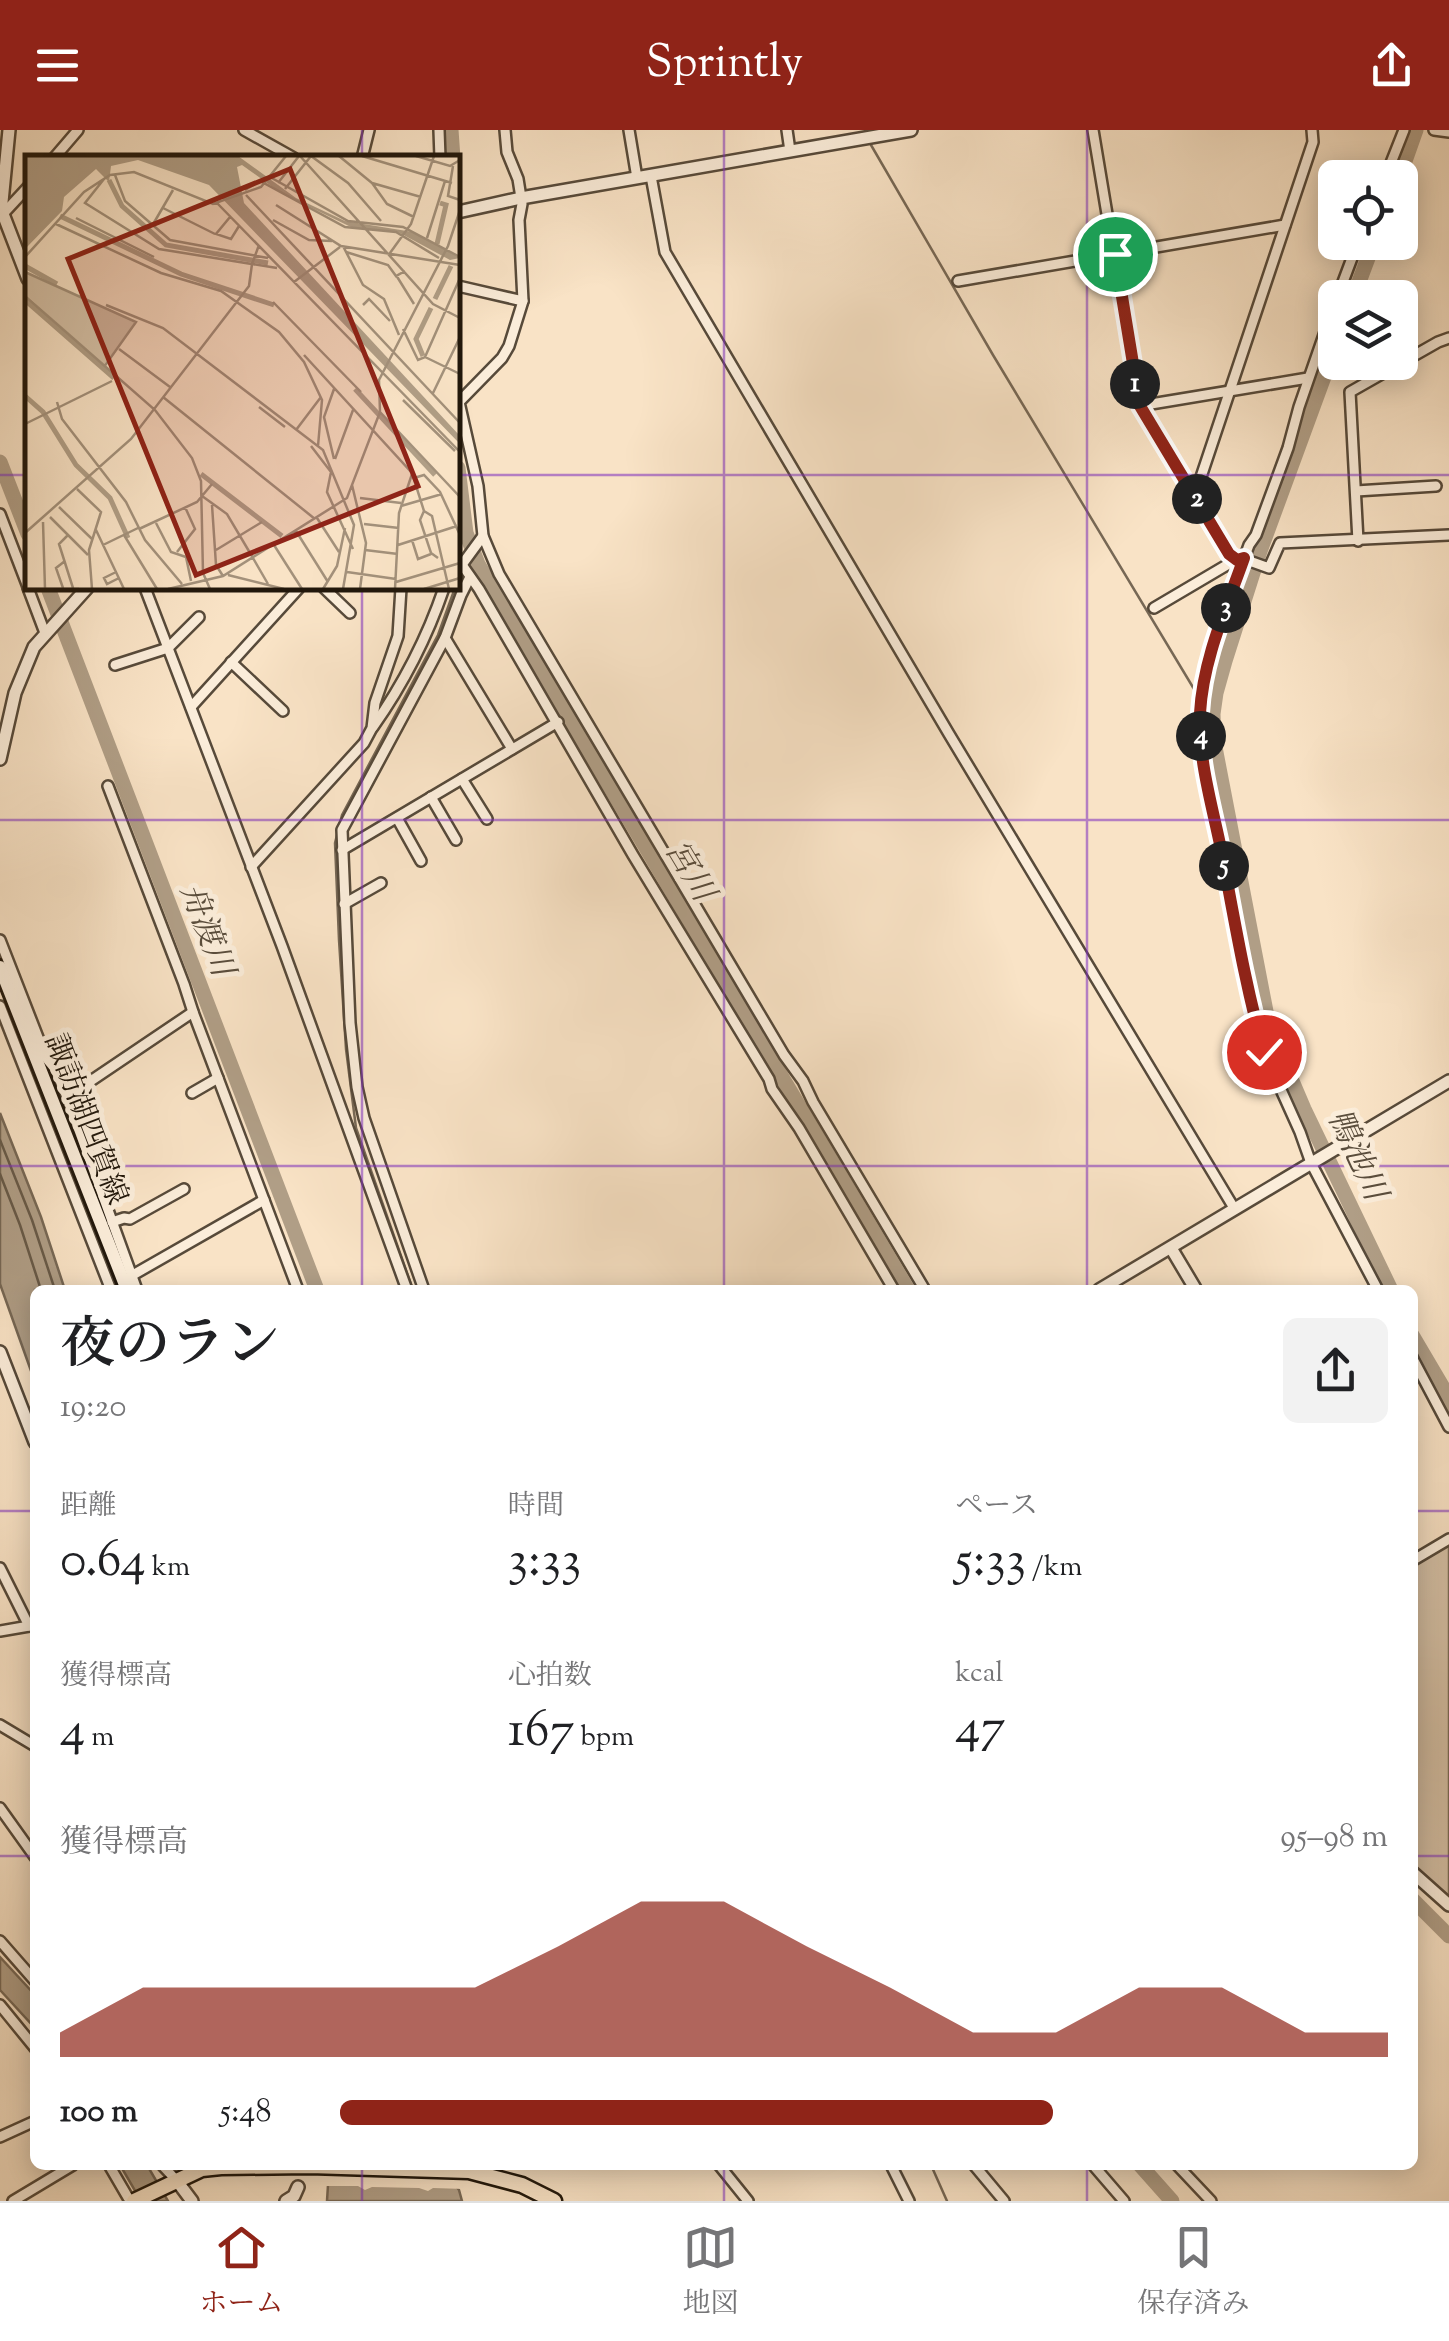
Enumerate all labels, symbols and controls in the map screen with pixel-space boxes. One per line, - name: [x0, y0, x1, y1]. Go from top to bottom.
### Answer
- text: Sprintly: [646, 33, 803, 98]
- icon: menu: [30, 38, 85, 93]
- icon: share: [1364, 38, 1419, 93]
- inset map: [25, 155, 460, 590]
- map controls: [1318, 160, 1418, 380]
- button: locate: [1318, 160, 1418, 260]
- pin: [1073, 212, 1158, 297]
- icon: arrive: [1088, 227, 1143, 282]
- button: layers: [1318, 280, 1418, 380]
- pin: 1: [1110, 359, 1160, 409]
- text: 1: [1130, 364, 1140, 404]
- pin: 2: [1172, 474, 1222, 524]
- text: 2: [1190, 479, 1204, 519]
- pin: 3: [1201, 583, 1251, 633]
- text: 3: [1220, 588, 1232, 628]
- pin: 4: [1176, 711, 1226, 761]
- text: 4: [1194, 716, 1208, 756]
- water label: 宮川: [652, 832, 726, 913]
- pin: 5: [1199, 841, 1249, 891]
- text: 5: [1219, 846, 1229, 886]
- water label: 舟渡川: [167, 877, 245, 986]
- pin: [1222, 1010, 1307, 1095]
- icon: check: [1237, 1025, 1292, 1080]
- street label: 諏訪湖四賀線: [32, 1028, 137, 1212]
- water label: 鴨池川: [1314, 1102, 1398, 1211]
- text: 夜のラン: [60, 1308, 280, 1387]
- button: share: [1283, 1318, 1388, 1423]
- text: 19:20: [60, 1385, 126, 1431]
- text: 距離: [60, 1487, 116, 1527]
- text: 時間: [508, 1487, 564, 1527]
- text: ペース: [955, 1487, 1038, 1527]
- text: 0.64: [60, 1527, 146, 1599]
- text: 3:33: [508, 1527, 581, 1599]
- text: 5:33: [955, 1527, 1026, 1599]
- text: km: [146, 1548, 190, 1588]
- text: /km: [1026, 1548, 1082, 1588]
- text: kcal: [955, 1654, 1003, 1694]
- text: 獲得標高: [60, 1657, 172, 1697]
- text: 心拍数: [508, 1657, 592, 1697]
- text: 47: [955, 1694, 1006, 1766]
- text: 4: [60, 1697, 85, 1769]
- text: 167: [508, 1697, 575, 1769]
- text: m: [85, 1718, 114, 1758]
- text: bpm: [575, 1718, 634, 1758]
- text: 95–98 m: [1280, 1815, 1388, 1861]
- text: 獲得標高: [60, 1821, 188, 1867]
- text: 100 m: [60, 2090, 138, 2136]
- text: 5:48: [220, 2090, 271, 2136]
- tab: ホーム: [199, 2220, 284, 2325]
- tab: 地図: [682, 2220, 739, 2325]
- tab: 保存済み: [1137, 2220, 1250, 2325]

